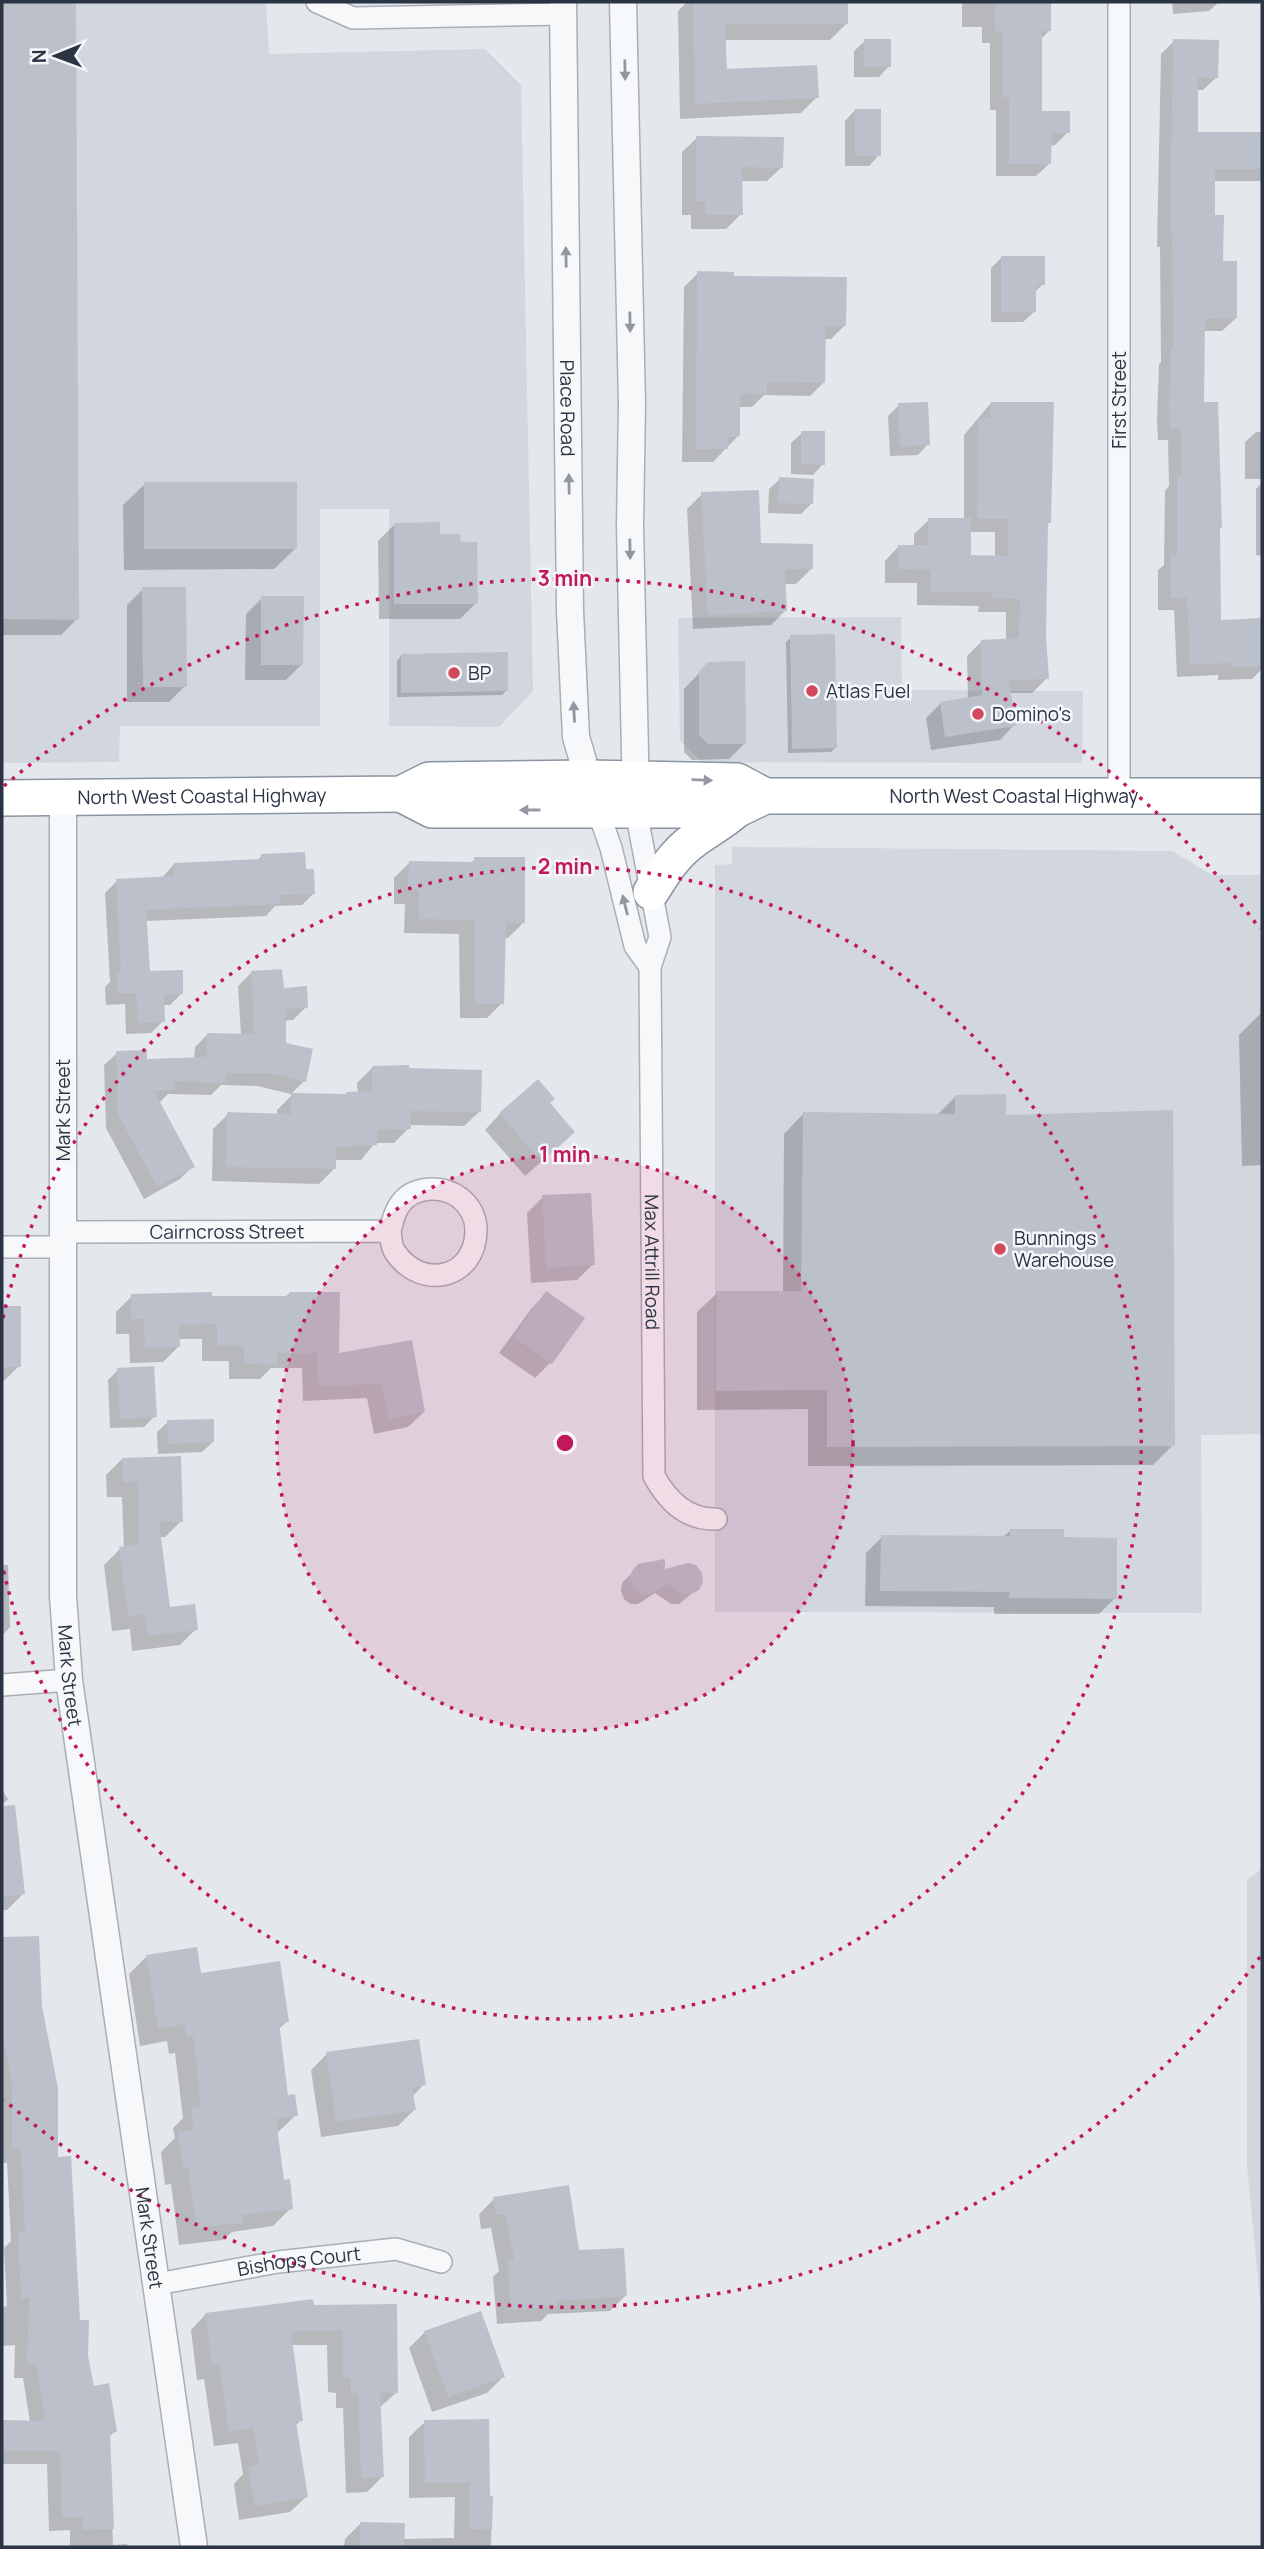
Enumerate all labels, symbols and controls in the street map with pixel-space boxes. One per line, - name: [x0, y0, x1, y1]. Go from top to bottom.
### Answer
- north arrow: [21, 21, 91, 91]
- text: N: [26, 49, 52, 63]
- one-way arrow: [619, 59, 630, 81]
- one-way arrow: [560, 246, 572, 268]
- one-way arrow: [624, 311, 636, 333]
- street label: First Street: [1106, 351, 1132, 449]
- street label: Place Road: [554, 359, 581, 456]
- one-way arrow: [563, 473, 574, 495]
- one-way arrow: [625, 539, 636, 561]
- text: 3 min: [538, 564, 592, 592]
- place label: BP: [468, 660, 491, 686]
- marker: BP: [446, 665, 462, 681]
- place label: Atlas Fuel: [826, 678, 910, 704]
- marker: Atlas Fuel: [804, 683, 820, 699]
- one-way arrow: [569, 700, 580, 722]
- place label: Domino's: [992, 701, 1071, 727]
- marker: Domino's: [970, 706, 986, 722]
- one-way arrow: [691, 775, 713, 786]
- street label: North West Coastal Highway: [77, 782, 327, 810]
- street label: North West Coastal Highway: [889, 783, 1138, 809]
- one-way arrow: [518, 804, 540, 816]
- text: 2 min: [538, 852, 592, 880]
- one-way arrow: [619, 894, 630, 916]
- street label: Mark Street: [50, 1059, 76, 1161]
- text: 1 min: [539, 1140, 591, 1168]
- street label: Max Attrill Road: [639, 1194, 666, 1330]
- street label: Cairncross Street: [150, 1218, 304, 1245]
- place label: Bunnings Warehouse: [1014, 1225, 1114, 1273]
- marker: Bunnings Warehouse: [992, 1241, 1008, 1257]
- centre of rings: [553, 1431, 577, 1455]
- street label: Mark Street: [52, 1624, 89, 1728]
- street label: Mark Street: [129, 2185, 170, 2291]
- street label: Bishops Court: [235, 2240, 362, 2282]

